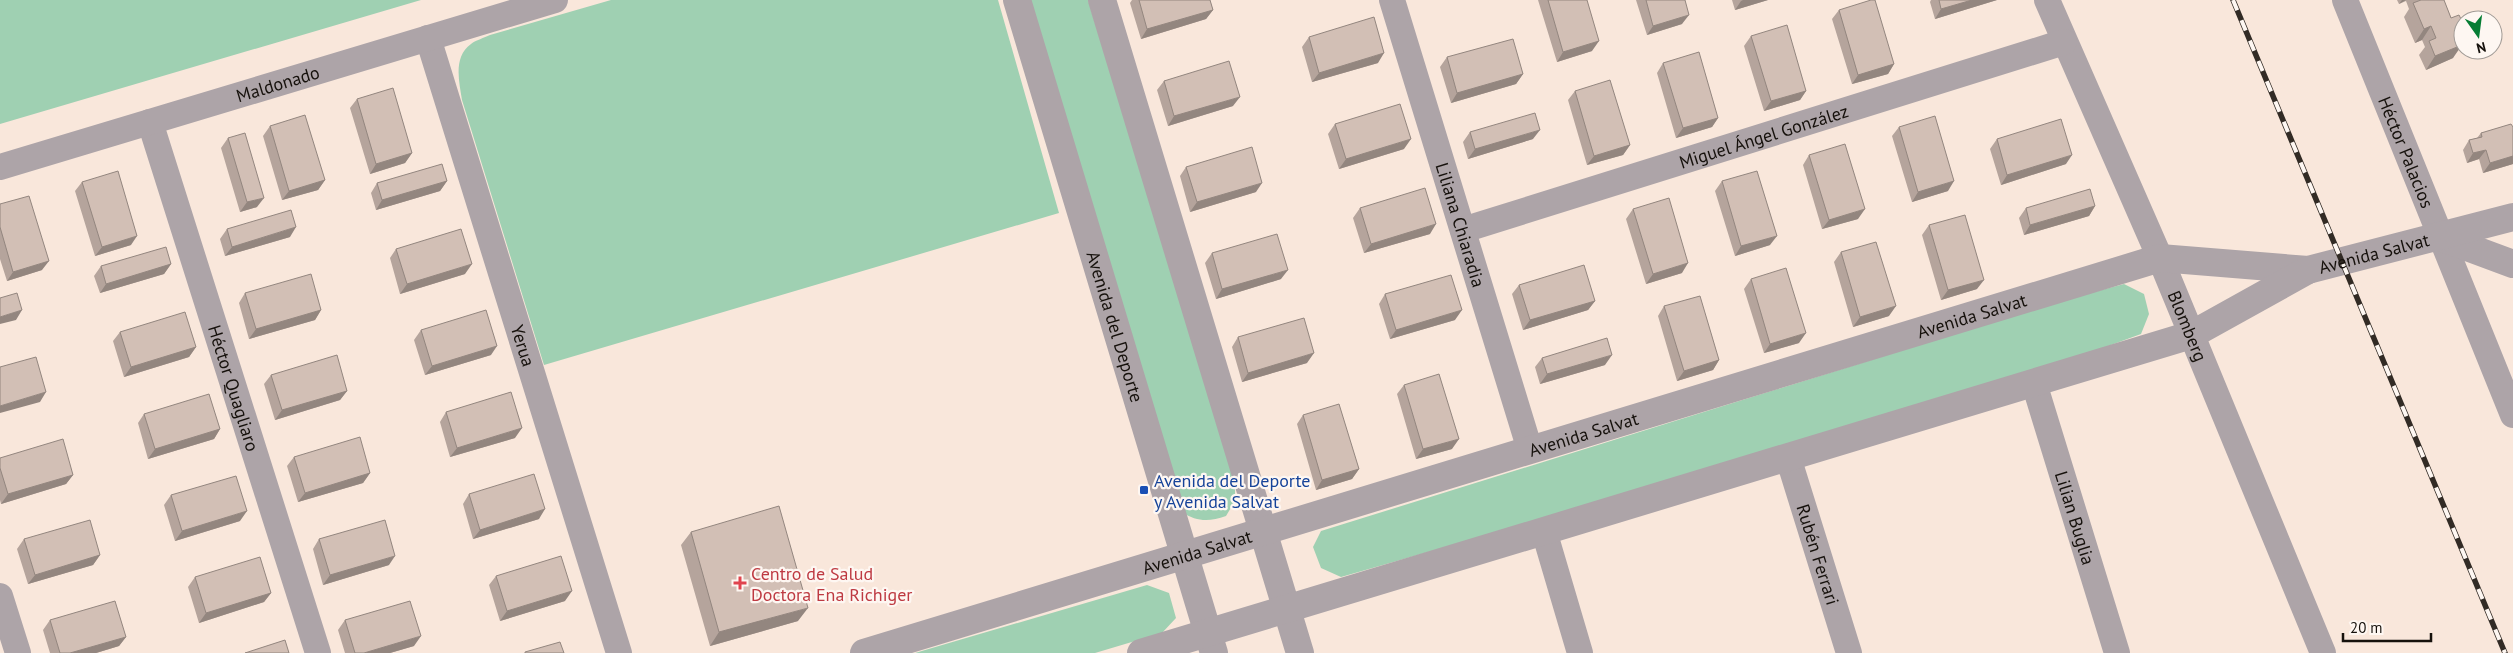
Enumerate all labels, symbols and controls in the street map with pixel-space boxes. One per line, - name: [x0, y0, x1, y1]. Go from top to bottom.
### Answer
- north arrow: [2453, 10, 2503, 60]
- text: N: [2475, 38, 2488, 57]
- street label: Maldonado: [233, 60, 322, 107]
- street label: Héctor Palacios: [2374, 93, 2439, 211]
- street label: Miguel Ángel González: [1676, 99, 1851, 173]
- street label: Liliana Chiaradia: [1431, 160, 1491, 290]
- street label: Avenida Salvat: [2316, 228, 2432, 278]
- street label: Avenida del Deporte: [1082, 248, 1149, 405]
- street label: Blomberg: [2163, 287, 2213, 365]
- street label: Avenida Salvat: [1914, 288, 2029, 343]
- street label: Héctor Quagliaro: [203, 322, 265, 454]
- street label: Yerua: [506, 322, 541, 369]
- street label: Avenida Salvat: [1526, 406, 1641, 461]
- street label: Lilian Buglia: [2050, 468, 2101, 567]
- place label: Avenida del Deporte y Avenida Salvat: [1154, 469, 1311, 513]
- marker: Avenida del Deporte y Avenida Salvat: [1138, 484, 1150, 496]
- street label: Rubén Ferrari: [1792, 501, 1845, 608]
- street label: Avenida Salvat: [1139, 524, 1254, 579]
- place label: Centro de Salud Doctora Ena Richiger: [751, 562, 912, 606]
- marker: Centro de Salud Doctora Ena Richiger: [733, 576, 747, 590]
- scale bar: [2343, 610, 2430, 642]
- text: 20 m: [2350, 618, 2383, 637]

